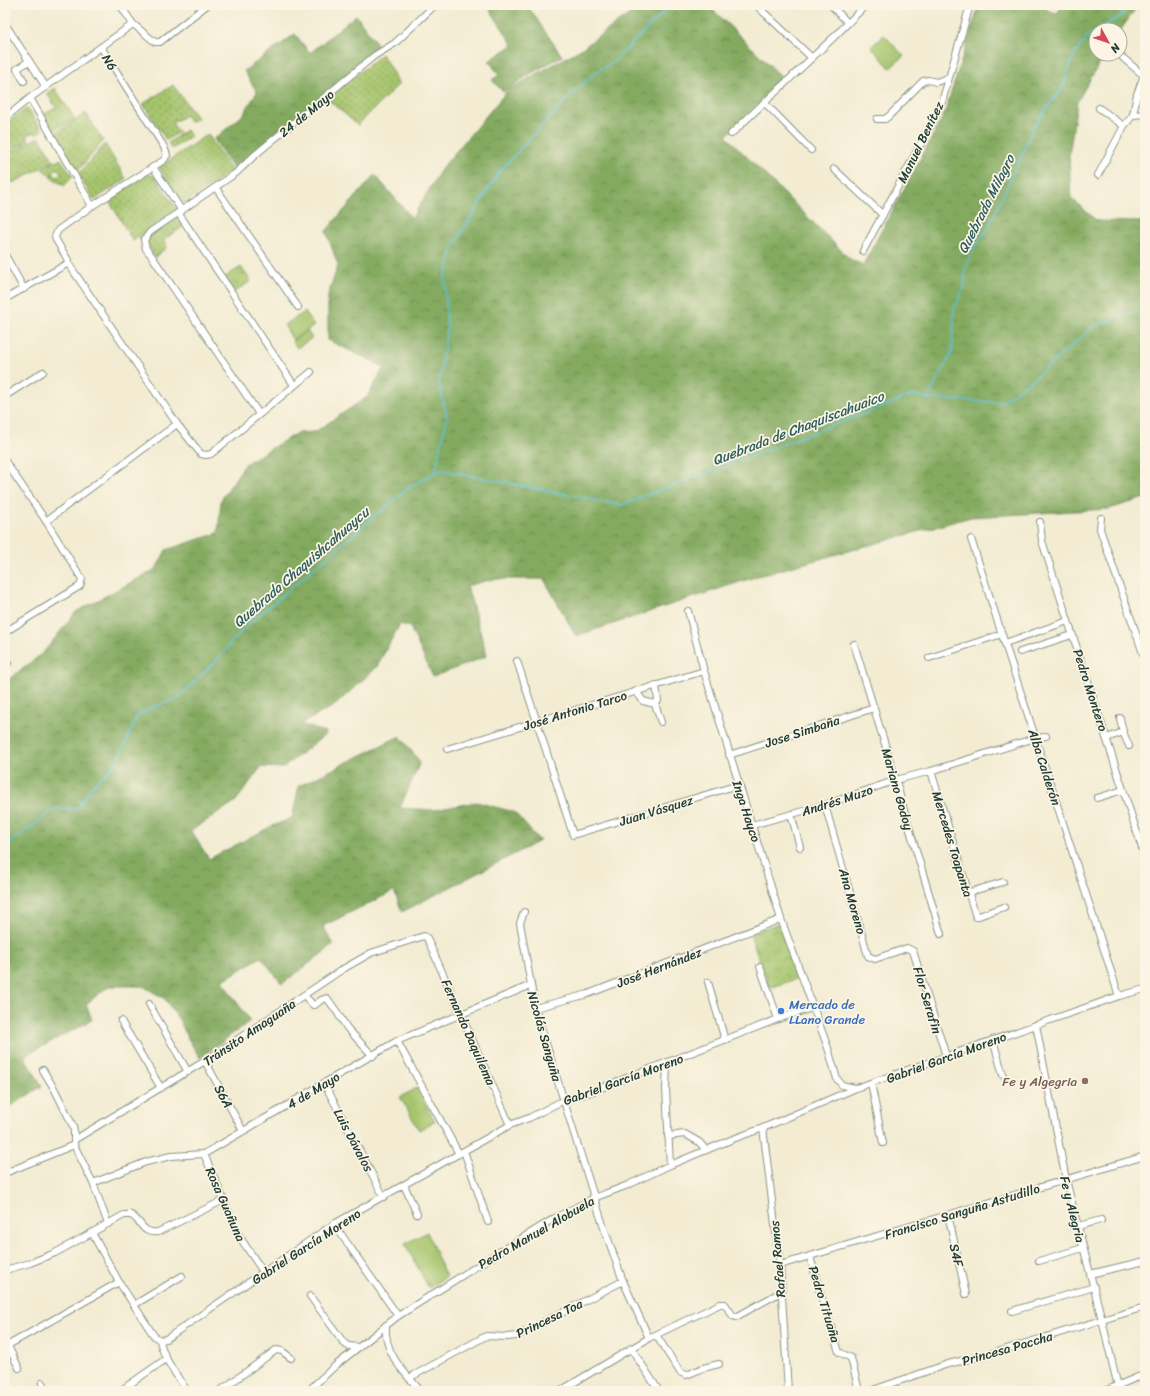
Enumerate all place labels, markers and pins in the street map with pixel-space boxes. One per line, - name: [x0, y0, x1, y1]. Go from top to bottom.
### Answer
- place label: Mercado de LLano Grande: [789, 993, 865, 1031]
- marker: Mercado de LLano Grande: [776, 1006, 786, 1016]
- place label: Fe y Algegria: [1002, 1070, 1077, 1093]
- marker: Fe y Algegria: [1080, 1076, 1090, 1086]

